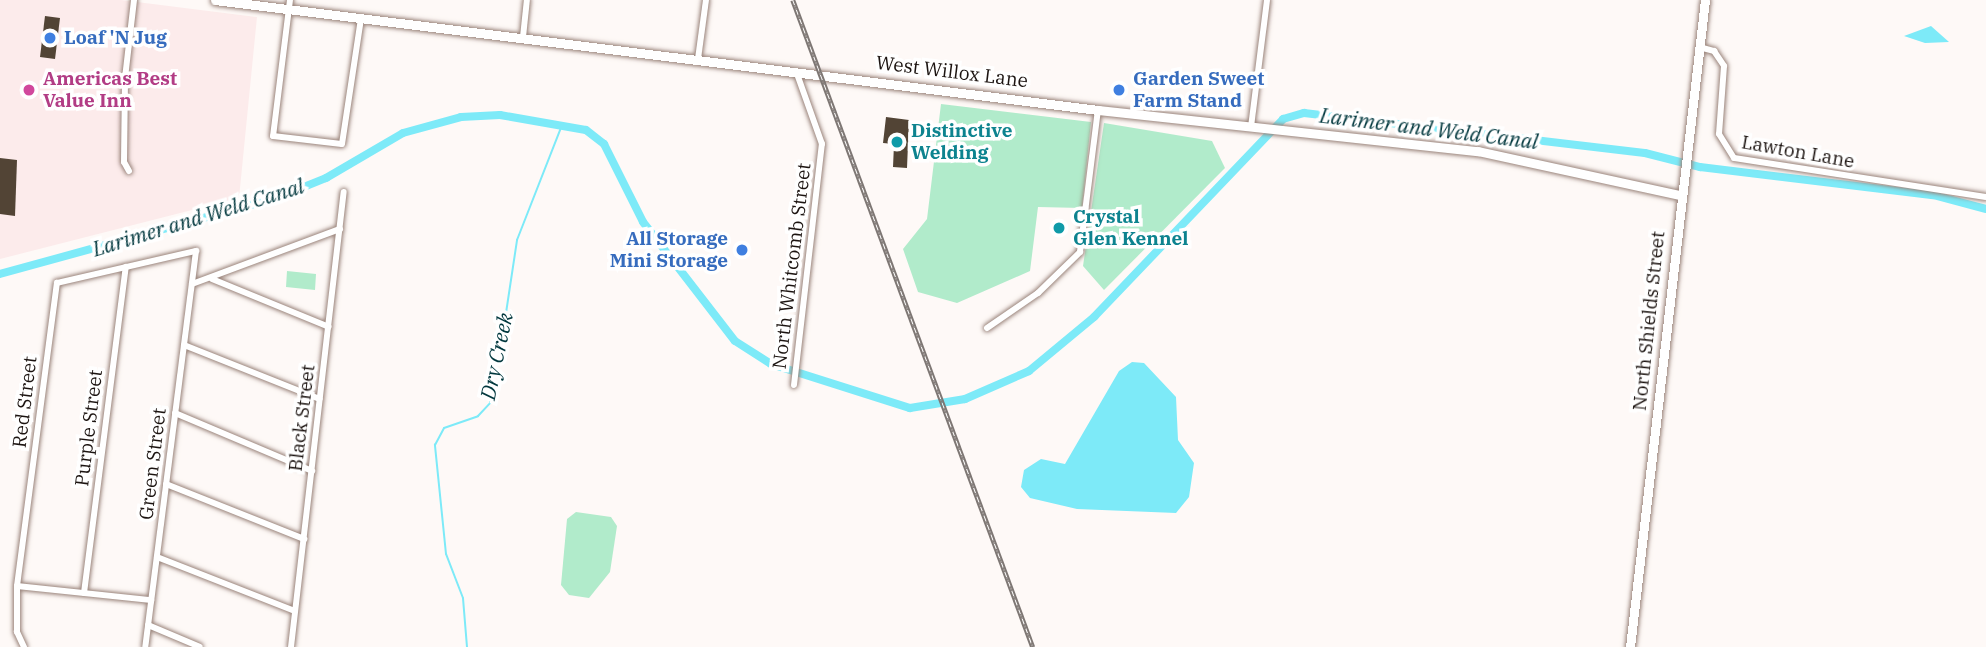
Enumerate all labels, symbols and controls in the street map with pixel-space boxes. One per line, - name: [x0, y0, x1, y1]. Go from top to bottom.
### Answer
- place label: Loaf 'N Jug: [64, 27, 167, 49]
- marker: Loaf 'N Jug: [42, 30, 58, 46]
- street label: West Willox Lane: [875, 51, 1029, 93]
- place label: Americas Best Value Inn: [43, 68, 177, 112]
- place label: Garden Sweet Farm Stand: [1133, 68, 1264, 112]
- marker: Americas Best Value Inn: [21, 82, 37, 98]
- marker: Garden Sweet Farm Stand: [1111, 82, 1127, 98]
- water label: Larimer and Weld Canal: [1318, 102, 1540, 154]
- place label: Distinctive Welding: [911, 120, 1012, 164]
- street label: Lawton Lane: [1740, 131, 1856, 173]
- marker: Distinctive Welding: [889, 134, 905, 150]
- street label: North Whitcomb Street: [768, 162, 816, 370]
- water label: Larimer and Weld Canal: [89, 173, 307, 261]
- place label: Crystal Glen Kennel: [1073, 206, 1188, 250]
- marker: Crystal Glen Kennel: [1051, 220, 1067, 236]
- place label: All Storage Mini Storage: [610, 228, 728, 272]
- street label: North Shields Street: [1628, 230, 1670, 412]
- marker: All Storage Mini Storage: [734, 242, 750, 258]
- water label: Dry Creek: [474, 310, 518, 402]
- street label: Red Street: [8, 355, 42, 449]
- street label: Black Street: [284, 363, 320, 473]
- street label: Purple Street: [71, 368, 107, 488]
- street label: Green Street: [135, 407, 171, 521]

